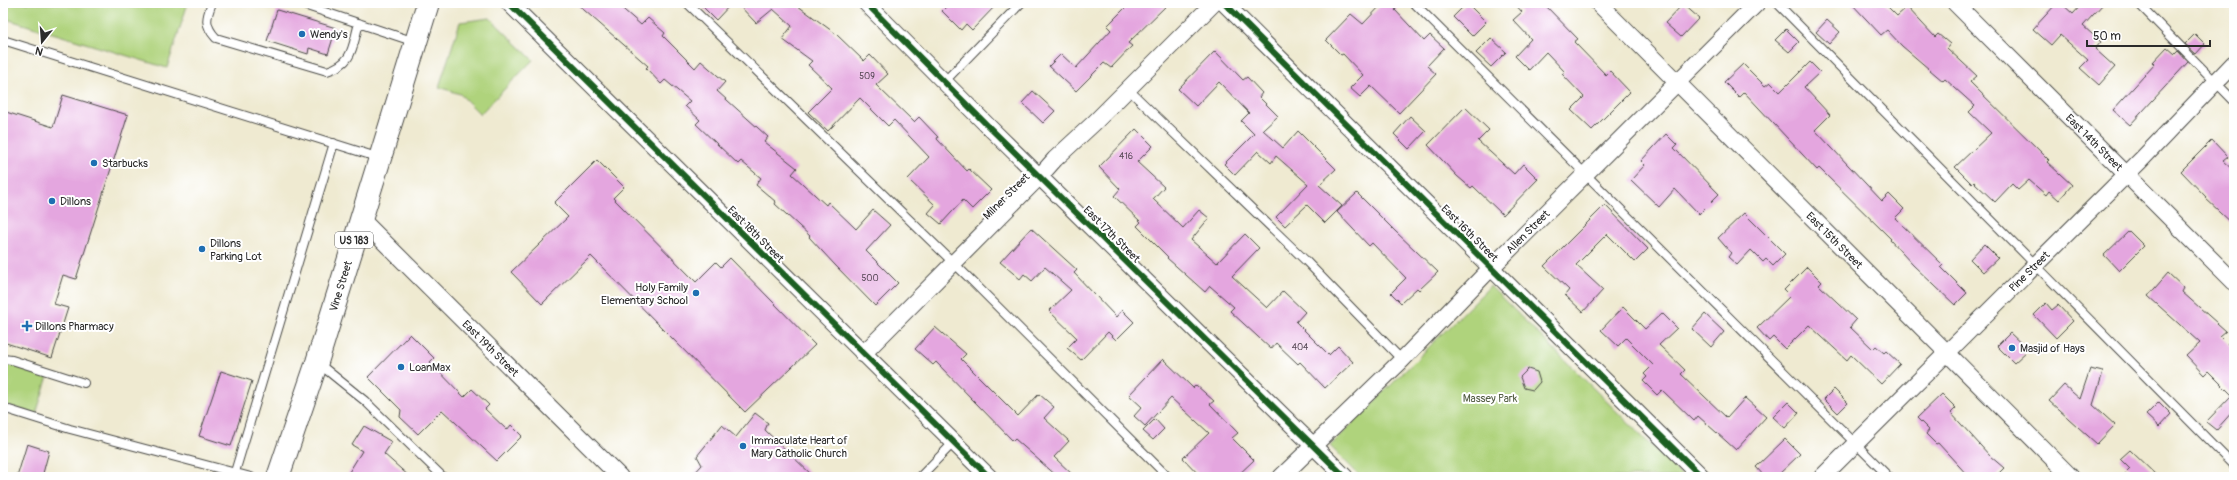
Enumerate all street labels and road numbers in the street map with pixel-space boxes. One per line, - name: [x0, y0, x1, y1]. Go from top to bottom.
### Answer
- street label: East 14th Street: [2063, 111, 2126, 174]
- street label: Milner Street: [980, 170, 1033, 222]
- street label: East 16th Street: [1439, 202, 1501, 265]
- street label: East 17th Street: [1081, 203, 1143, 266]
- street label: East 18th Street: [725, 204, 787, 266]
- street label: Allen Street: [1504, 207, 1553, 256]
- street label: East 15th Street: [1803, 209, 1866, 272]
- road number: US 183: [335, 232, 373, 248]
- street label: Pine Street: [2006, 248, 2053, 294]
- street label: Vine Street: [327, 259, 355, 313]
- street label: East 19th Street: [459, 318, 522, 380]

